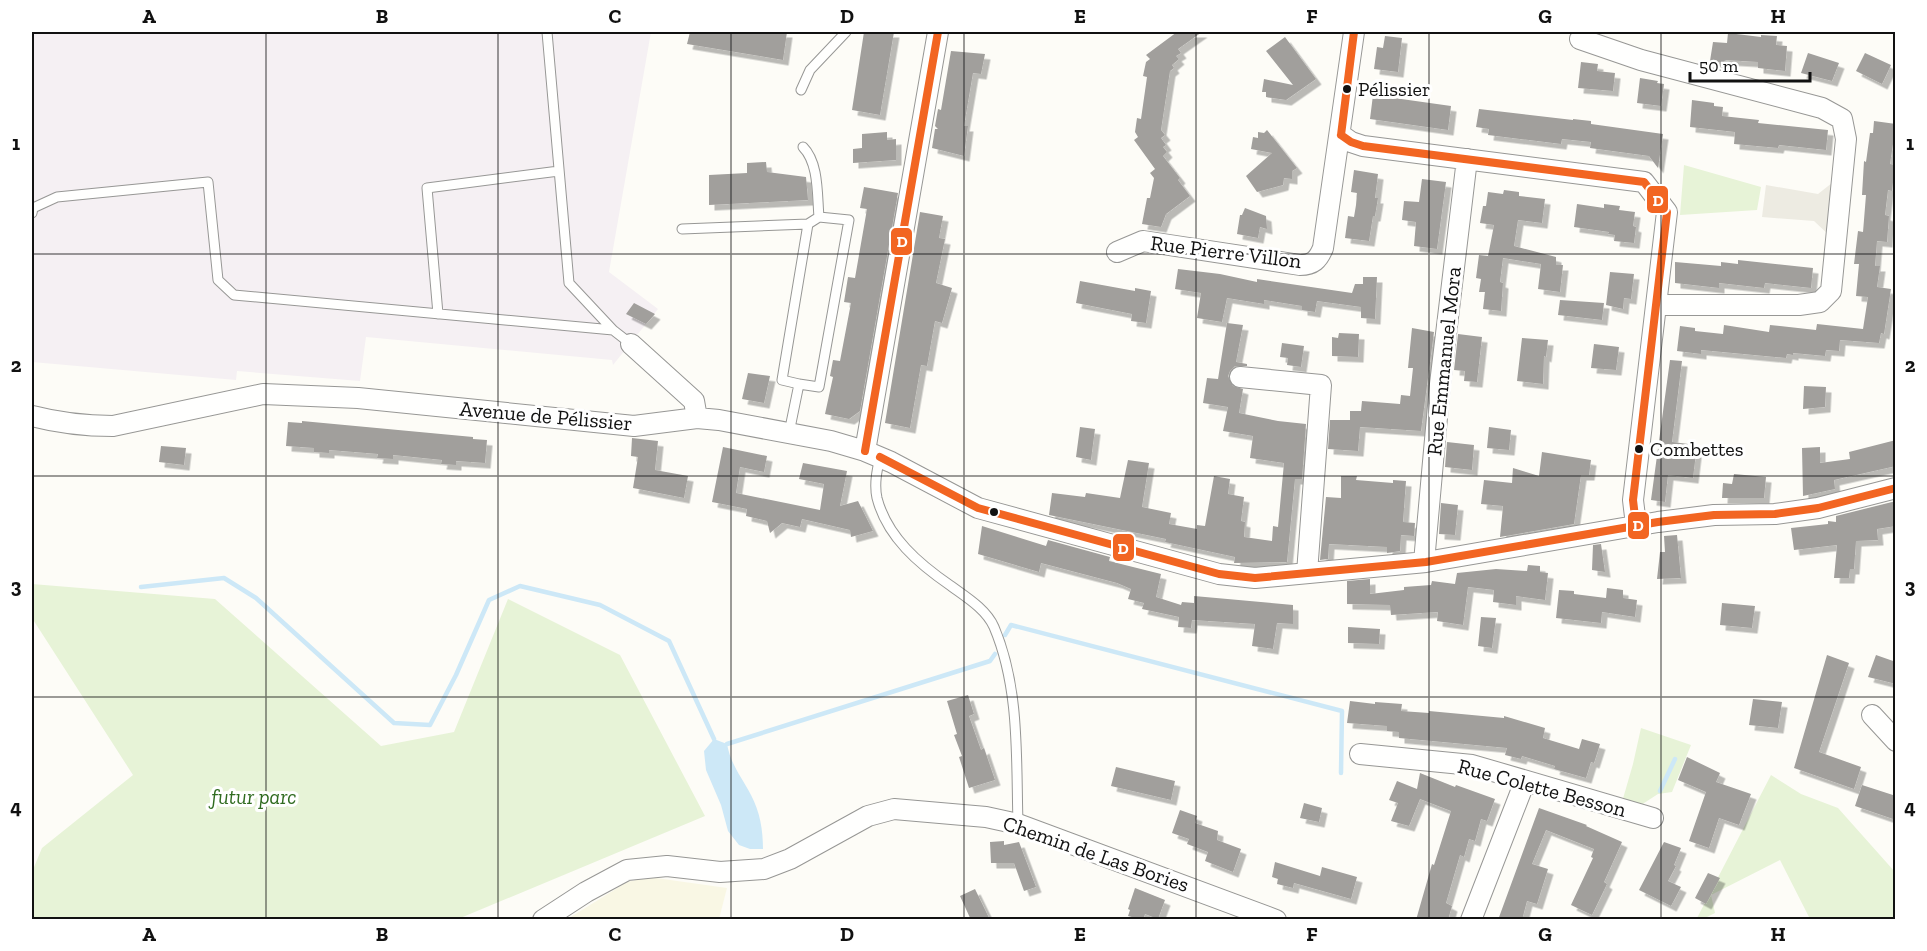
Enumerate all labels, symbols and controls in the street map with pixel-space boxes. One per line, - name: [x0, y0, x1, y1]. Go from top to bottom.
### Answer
- text: A: [142, 4, 156, 28]
- text: B: [376, 4, 388, 28]
- text: C: [609, 4, 622, 28]
- text: D: [840, 4, 854, 28]
- text: E: [1074, 4, 1086, 28]
- text: F: [1306, 4, 1318, 28]
- text: G: [1538, 4, 1552, 28]
- text: H: [1770, 4, 1786, 28]
- scale bar: [1690, 45, 1810, 83]
- text: 50 m: [1699, 55, 1739, 77]
- place label: Pélissier: [1358, 77, 1430, 101]
- marker: Pélissier: [1341, 83, 1353, 95]
- text: 1: [12, 131, 20, 155]
- text: 1: [1906, 131, 1914, 155]
- line badge: D: [1646, 185, 1669, 214]
- text: D: [1652, 191, 1664, 210]
- line badge: D: [890, 227, 913, 256]
- street label: Rue Pierre Villon: [1149, 230, 1303, 273]
- text: D: [896, 232, 908, 251]
- street label: Rue Emmanuel Mora: [1421, 265, 1466, 457]
- text: 2: [11, 353, 22, 377]
- text: 2: [1905, 353, 1916, 377]
- street label: Avenue de Pélissier: [459, 395, 633, 436]
- place label: Combettes: [1650, 437, 1744, 461]
- marker: Combettes: [1633, 443, 1645, 455]
- unlabelled marker: [988, 506, 1000, 518]
- line badge: D: [1627, 511, 1650, 540]
- text: D: [1632, 516, 1644, 535]
- line badge: D: [1112, 533, 1135, 562]
- text: D: [1117, 539, 1129, 558]
- text: 3: [11, 574, 22, 598]
- text: 3: [1905, 574, 1916, 598]
- street label: Rue Colette Besson: [1455, 753, 1629, 822]
- park label: futur parc: [208, 784, 297, 809]
- text: 4: [10, 795, 22, 819]
- text: 4: [1904, 795, 1916, 819]
- street label: Chemin de Las Bories: [1000, 810, 1192, 897]
- text: A: [142, 922, 156, 946]
- text: B: [376, 922, 388, 946]
- text: C: [609, 922, 622, 946]
- text: D: [840, 922, 854, 946]
- text: E: [1074, 922, 1086, 946]
- text: F: [1306, 922, 1318, 946]
- text: G: [1538, 922, 1552, 946]
- text: H: [1770, 922, 1786, 946]

